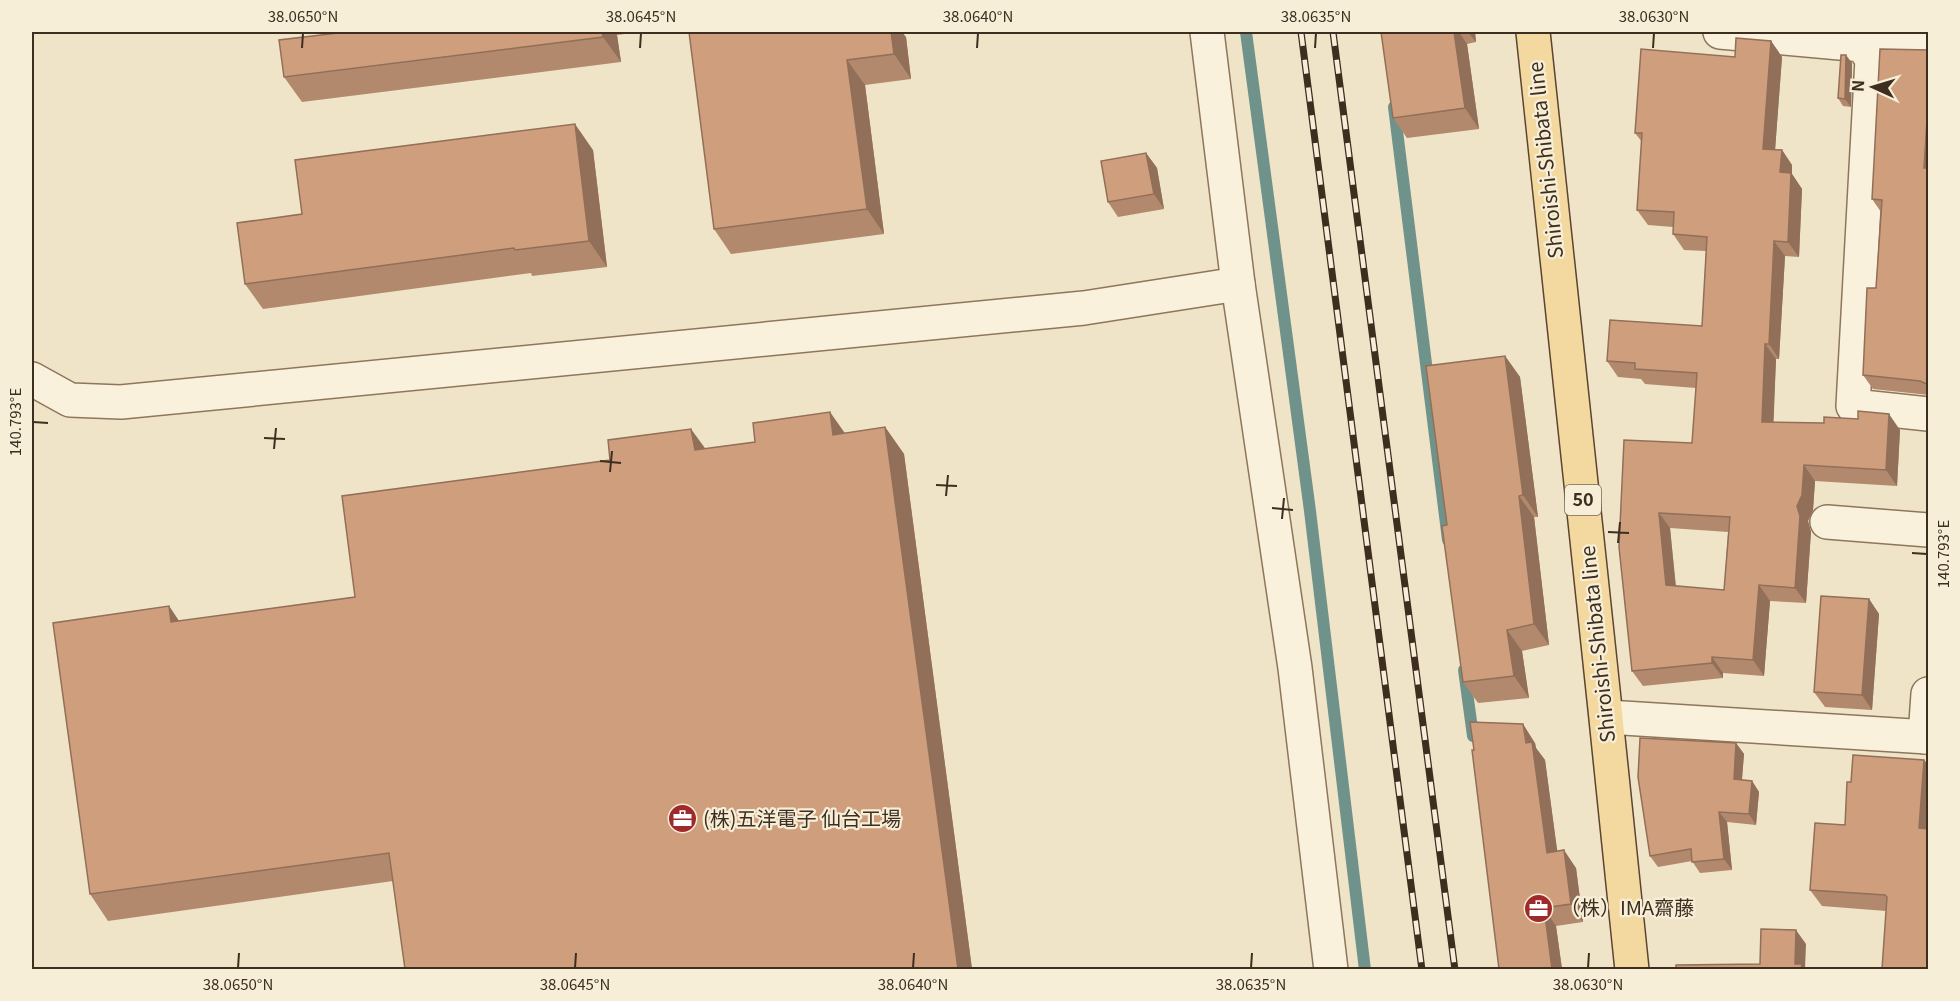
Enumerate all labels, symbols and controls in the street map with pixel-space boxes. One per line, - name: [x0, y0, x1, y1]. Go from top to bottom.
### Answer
- text: 38.0650°N: [268, 5, 338, 26]
- text: 38.0645°N: [606, 5, 676, 26]
- text: 38.0640°N: [943, 5, 1013, 26]
- text: 38.0635°N: [1281, 5, 1351, 26]
- text: 38.0630°N: [1619, 5, 1689, 26]
- north arrow: [1843, 57, 1903, 117]
- street label: Shiroishi-Shibata line: [1520, 60, 1569, 260]
- text: N: [1845, 79, 1869, 93]
- text: 140.793°E: [4, 388, 25, 456]
- road number: 50: [1565, 485, 1601, 515]
- text: 140.793°E: [1932, 520, 1953, 588]
- street label: Shiroishi-Shibata line: [1572, 544, 1621, 744]
- office icon: (株)五洋電子 仙台工場: [666, 803, 698, 835]
- place label: (株)五洋電子 仙台工場: [703, 803, 901, 832]
- office icon: （株）IMA齋藤: [1523, 892, 1555, 924]
- place label: （株）IMA齋藤: [1560, 892, 1694, 921]
- text: 38.0650°N: [203, 973, 273, 994]
- text: 38.0645°N: [540, 973, 610, 994]
- text: 38.0640°N: [878, 973, 948, 994]
- text: 38.0635°N: [1216, 973, 1286, 994]
- text: 38.0630°N: [1553, 973, 1623, 994]

